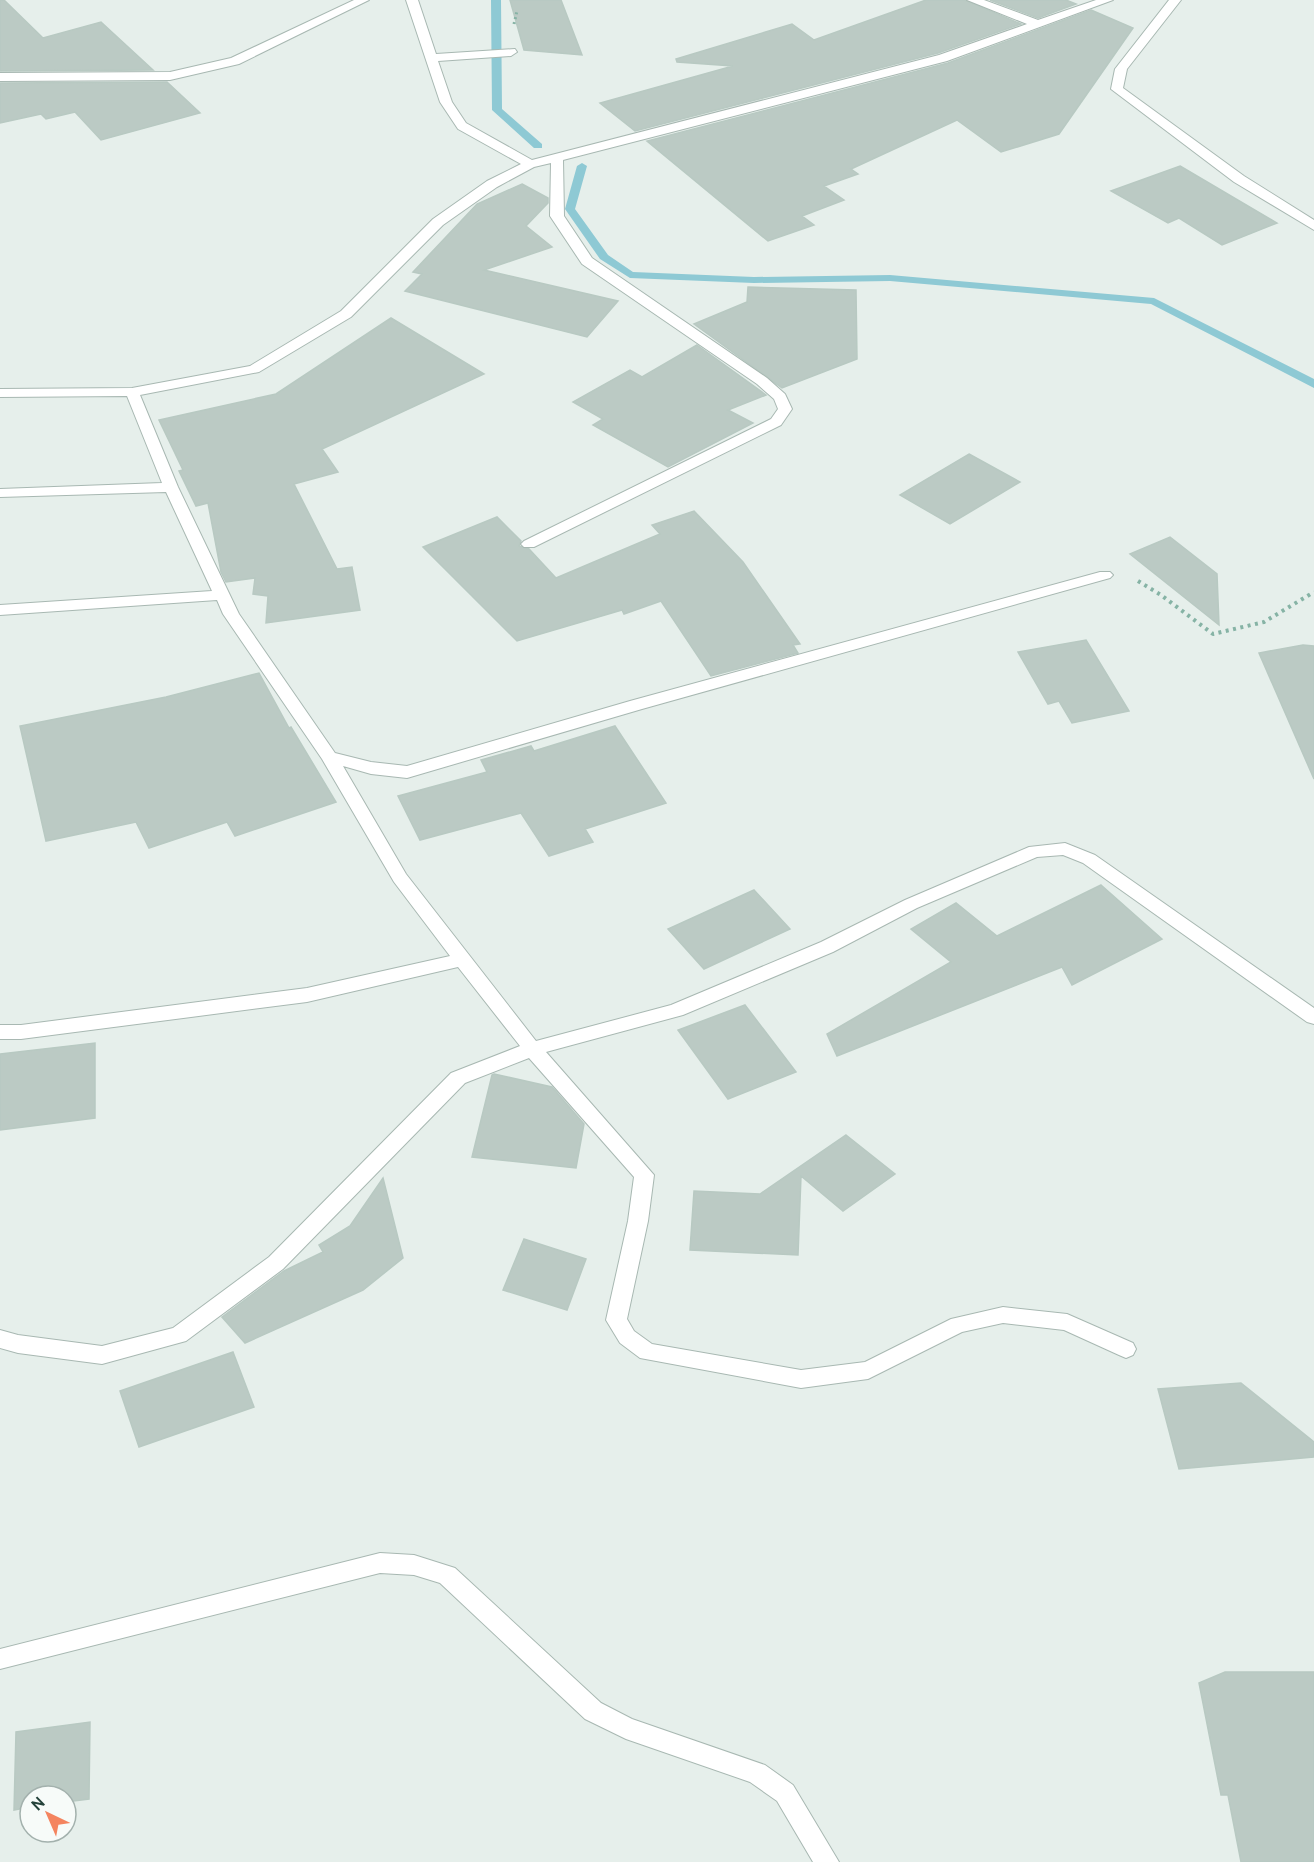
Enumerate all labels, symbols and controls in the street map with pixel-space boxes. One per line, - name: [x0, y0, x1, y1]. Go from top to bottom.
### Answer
- north arrow: [18, 1784, 78, 1844]
- text: N: [27, 1793, 49, 1814]

